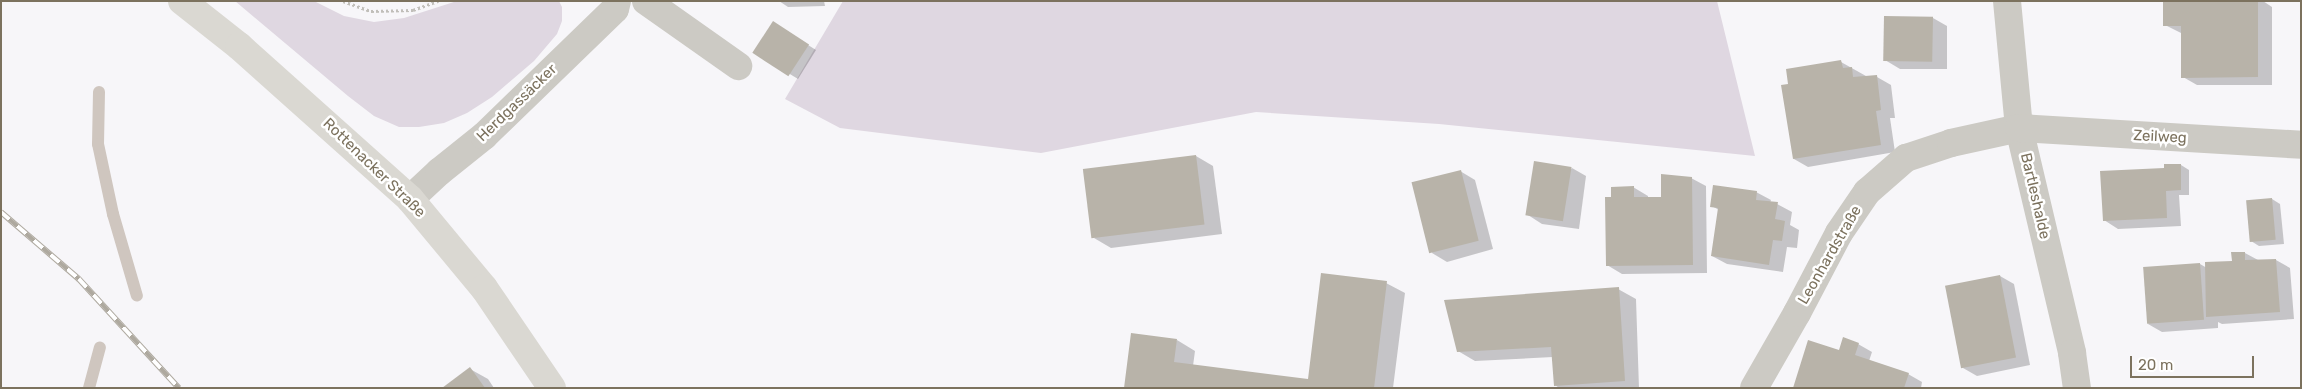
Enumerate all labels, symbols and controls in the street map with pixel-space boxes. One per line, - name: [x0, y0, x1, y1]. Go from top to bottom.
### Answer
- street label: Herdgassäcker: [473, 60, 561, 146]
- street label: Rottenacker Straße: [319, 114, 429, 222]
- street label: Zeilweg: [2133, 127, 2187, 147]
- street label: Bartleshalde: [2016, 151, 2054, 241]
- street label: Leonhardstraße: [1794, 202, 1866, 308]
- scale bar: [2132, 346, 2256, 378]
- text: 20 m: [2138, 356, 2173, 374]

